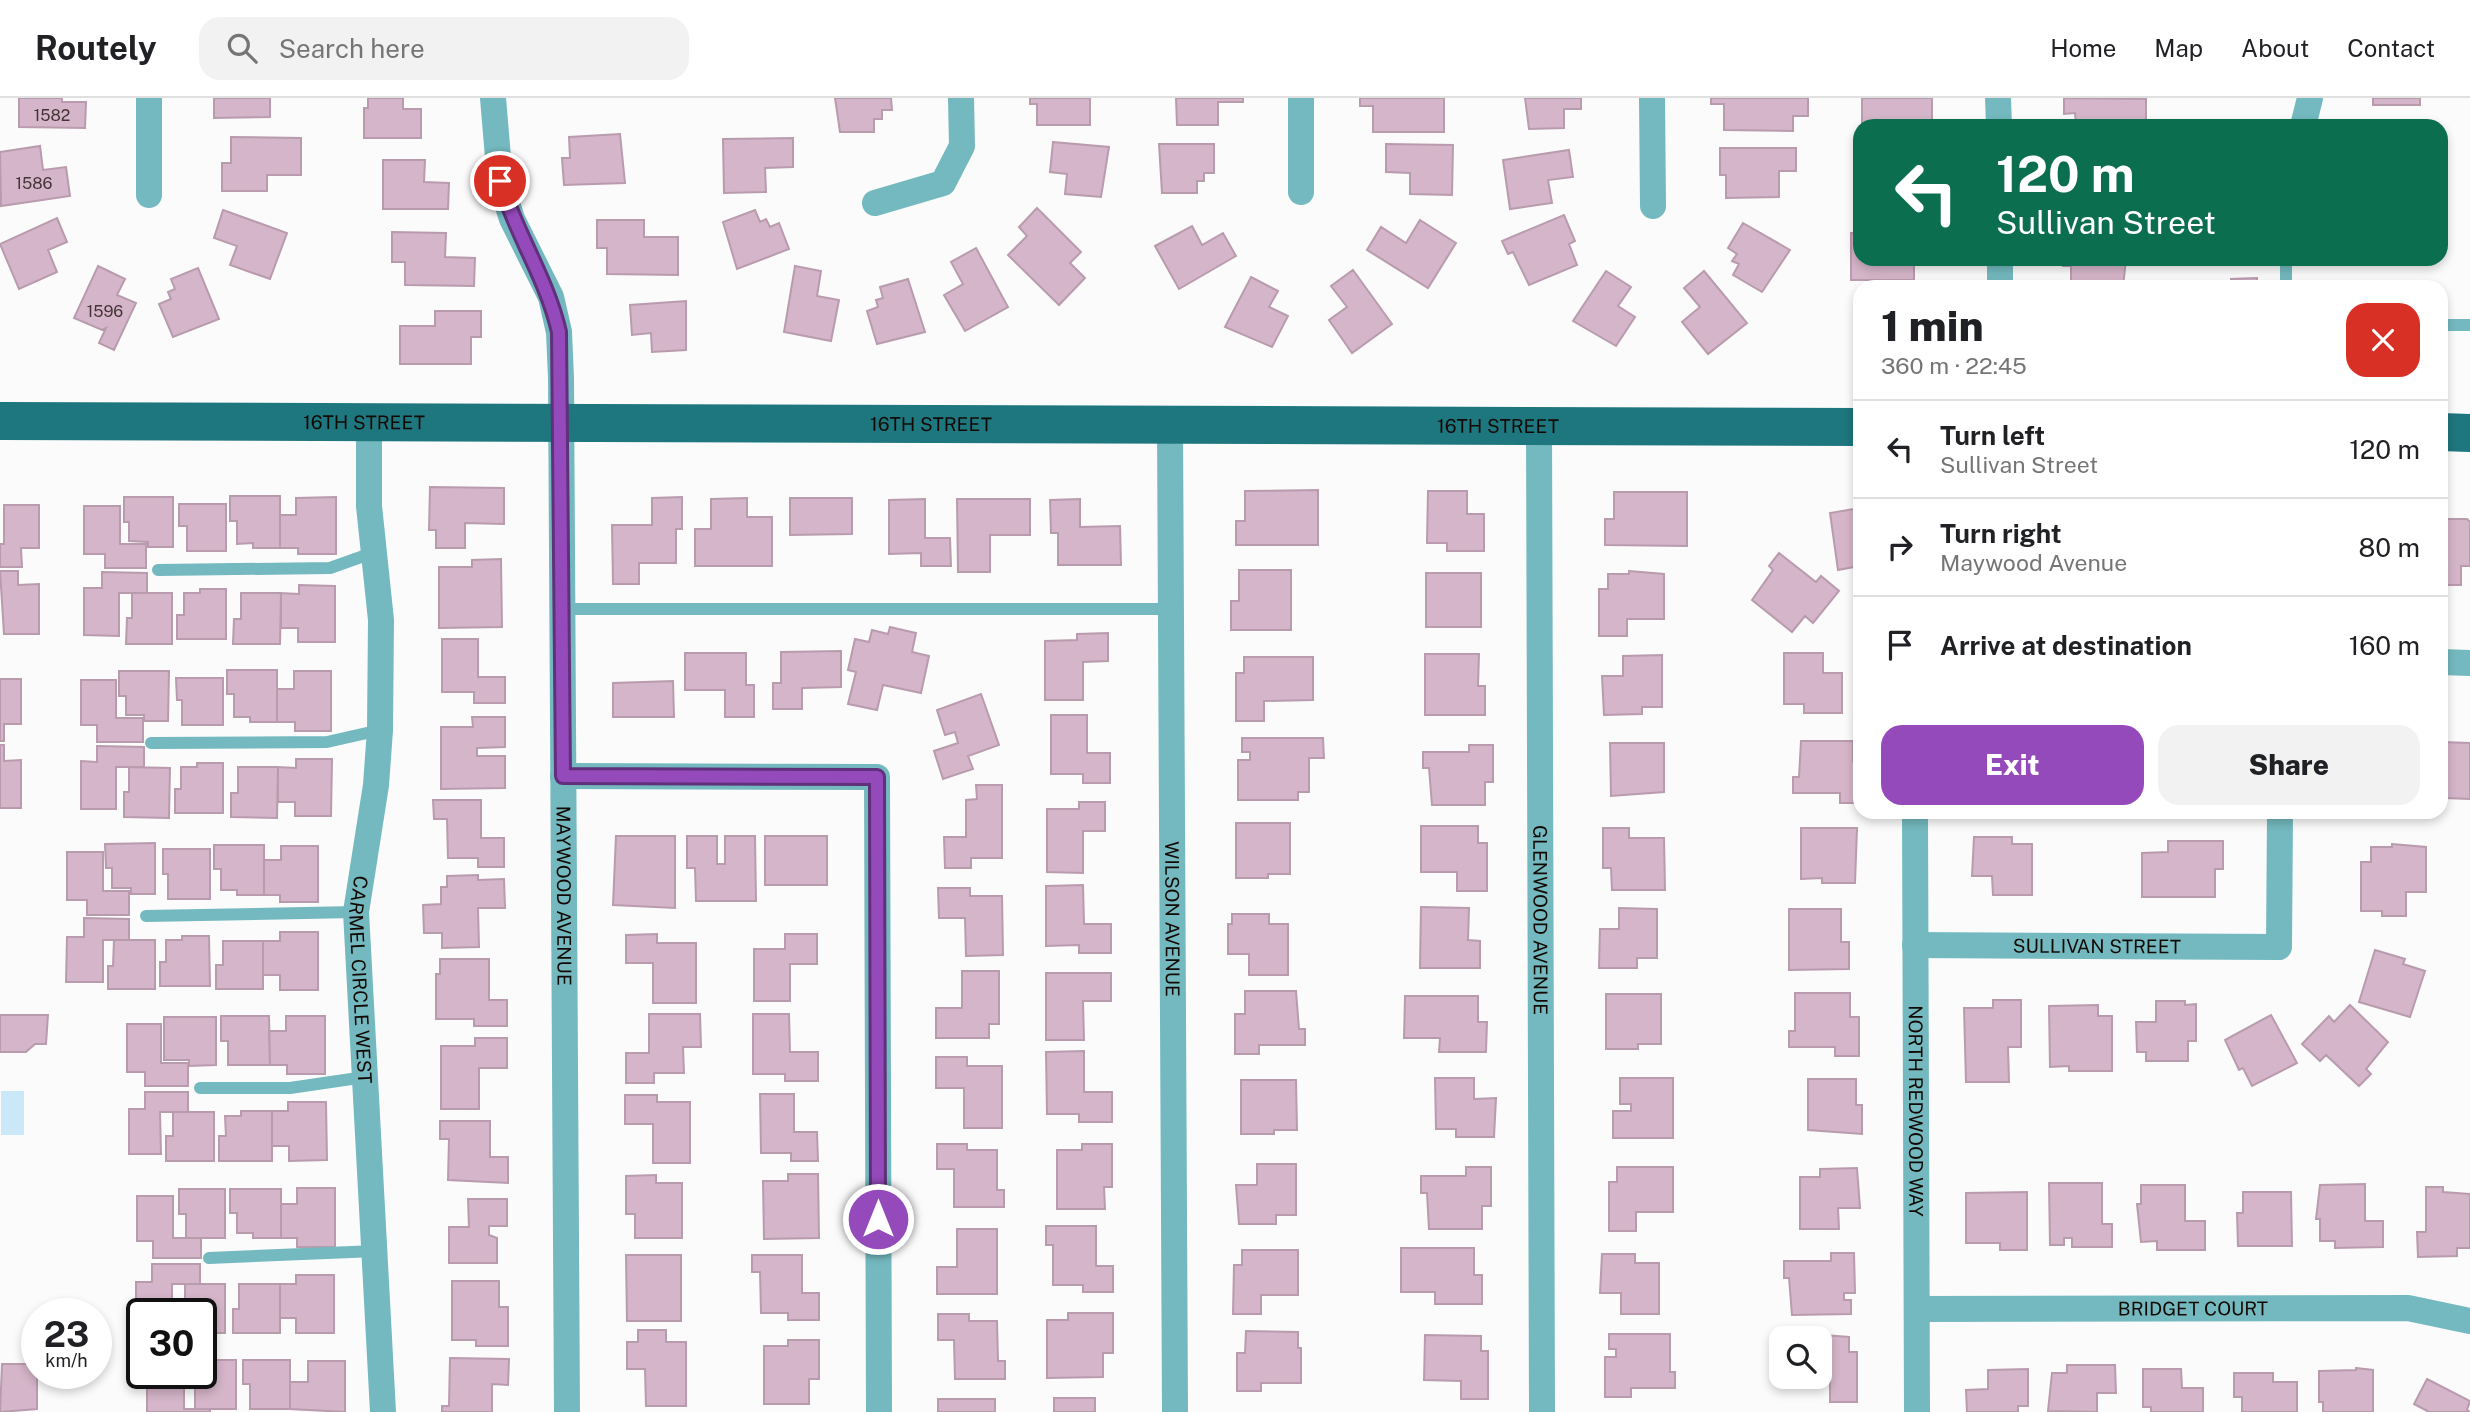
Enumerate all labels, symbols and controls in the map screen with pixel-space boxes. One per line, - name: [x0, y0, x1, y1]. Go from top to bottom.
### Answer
- search box: [199, 17, 689, 80]
- text: Routely: [35, 29, 157, 67]
- icon: search: [223, 29, 261, 67]
- text: Search here: [279, 33, 425, 64]
- text: Home: [2050, 34, 2116, 62]
- text: Map: [2154, 34, 2203, 62]
- text: About: [2241, 34, 2309, 62]
- text: Contact: [2347, 34, 2435, 62]
- house number: 1582: [34, 106, 70, 125]
- text: 120 m: [1996, 145, 2135, 203]
- icon: left: [1881, 147, 1972, 238]
- pin: [470, 151, 530, 211]
- icon: arrive: [481, 162, 519, 200]
- house number: 1586: [16, 174, 53, 193]
- text: Sullivan Street: [1996, 204, 2216, 241]
- text: 1 min: [1881, 301, 1984, 350]
- house number: 1596: [87, 302, 123, 321]
- button: close: [2346, 303, 2420, 377]
- text: 360 m · 22:45: [1881, 352, 2027, 379]
- street label: 16TH STREET: [303, 411, 425, 433]
- street label: 16TH STREET: [870, 413, 992, 435]
- street label: 16TH STREET: [1437, 415, 1559, 437]
- text: Turn left: [1940, 420, 2045, 451]
- icon: left: [1881, 430, 1919, 468]
- text: 120 m: [2349, 434, 2420, 465]
- text: Sullivan Street: [1940, 451, 2098, 478]
- text: Turn right: [1940, 518, 2062, 549]
- icon: right: [1881, 528, 1919, 566]
- text: 80 m: [2359, 532, 2420, 563]
- text: Maywood Avenue: [1940, 549, 2127, 576]
- icon: arrive: [1881, 626, 1919, 664]
- text: Arrive at destination: [1940, 630, 2192, 661]
- text: 160 m: [2349, 630, 2420, 661]
- button: Exit: [1881, 725, 2144, 805]
- button: Share: [2158, 725, 2420, 805]
- street label: MAYWOOD AVENUE: [552, 806, 576, 986]
- street label: GLENWOOD AVENUE: [1529, 825, 1552, 1015]
- street label: WILSON AVENUE: [1161, 841, 1184, 997]
- street label: CARMEL CIRCLE WEST: [345, 874, 376, 1084]
- street label: SULLIVAN STREET: [2013, 935, 2181, 957]
- street label: NORTH REDWOOD WAY: [1905, 1005, 1927, 1217]
- position arrow: [841, 1182, 915, 1256]
- street label: BRIDGET COURT: [2118, 1297, 2268, 1320]
- speed limit sign: 30: [126, 1298, 217, 1389]
- text: 23: [44, 1314, 89, 1355]
- map controls: [1769, 1326, 1832, 1389]
- button: search: [1769, 1326, 1832, 1389]
- text: km/h: [45, 1350, 88, 1371]

